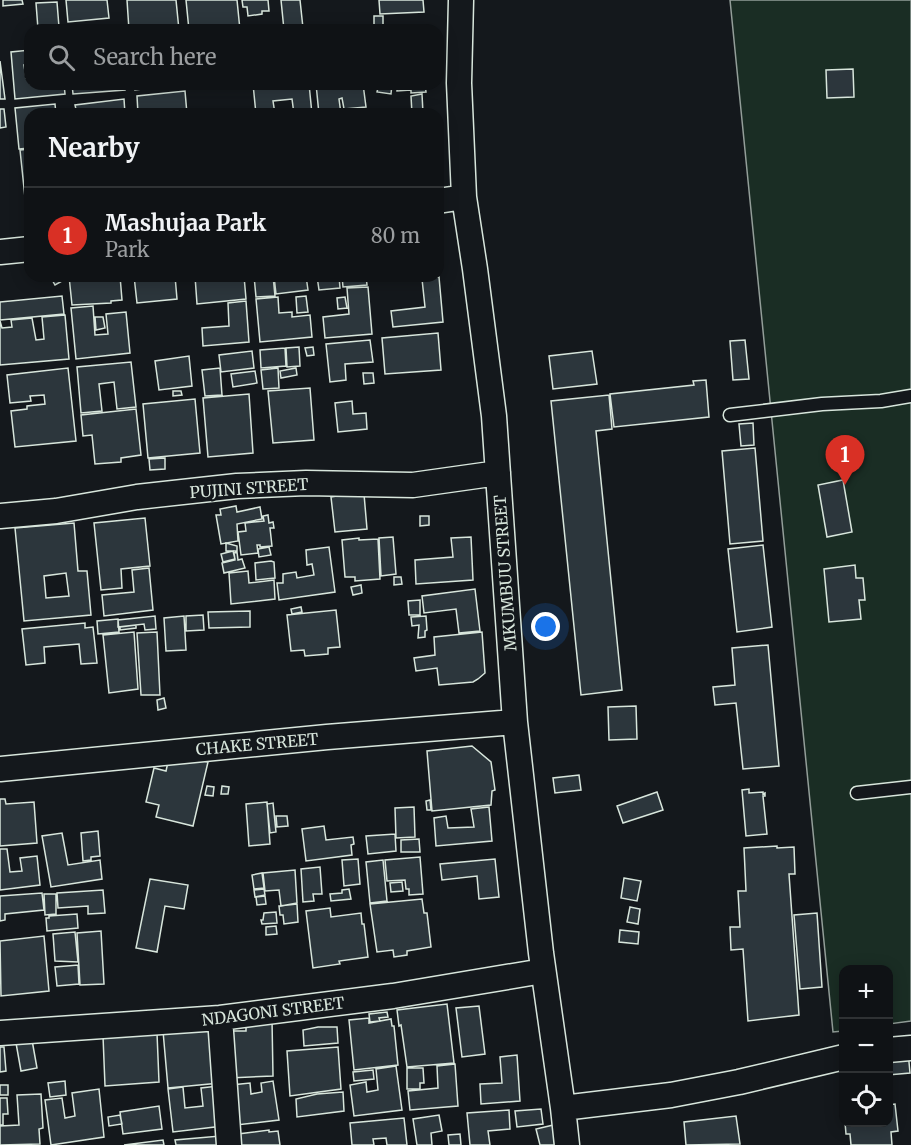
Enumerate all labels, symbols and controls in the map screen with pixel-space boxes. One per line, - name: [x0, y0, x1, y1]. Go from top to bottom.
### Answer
- search box: [24, 24, 444, 90]
- icon: search: [45, 41, 78, 74]
- text: Search here: [93, 43, 216, 71]
- text: Nearby: [48, 131, 140, 164]
- text: Mashujaa Park: [105, 209, 266, 237]
- text: 1: [63, 223, 72, 248]
- text: 80 m: [371, 223, 420, 248]
- text: Park: [105, 237, 149, 262]
- pin: 1: [826, 436, 864, 485]
- street label: PUJINI STREET: [189, 474, 309, 502]
- street label: MKUMBUU STREET: [490, 494, 520, 652]
- your location: [531, 612, 560, 641]
- street label: CHAKE STREET: [195, 729, 319, 759]
- map controls: [839, 965, 893, 1127]
- button: +: [839, 965, 893, 1019]
- street label: NDAGONI STREET: [201, 992, 345, 1030]
- button: −: [839, 1019, 893, 1073]
- button: locate: [839, 1073, 893, 1127]

